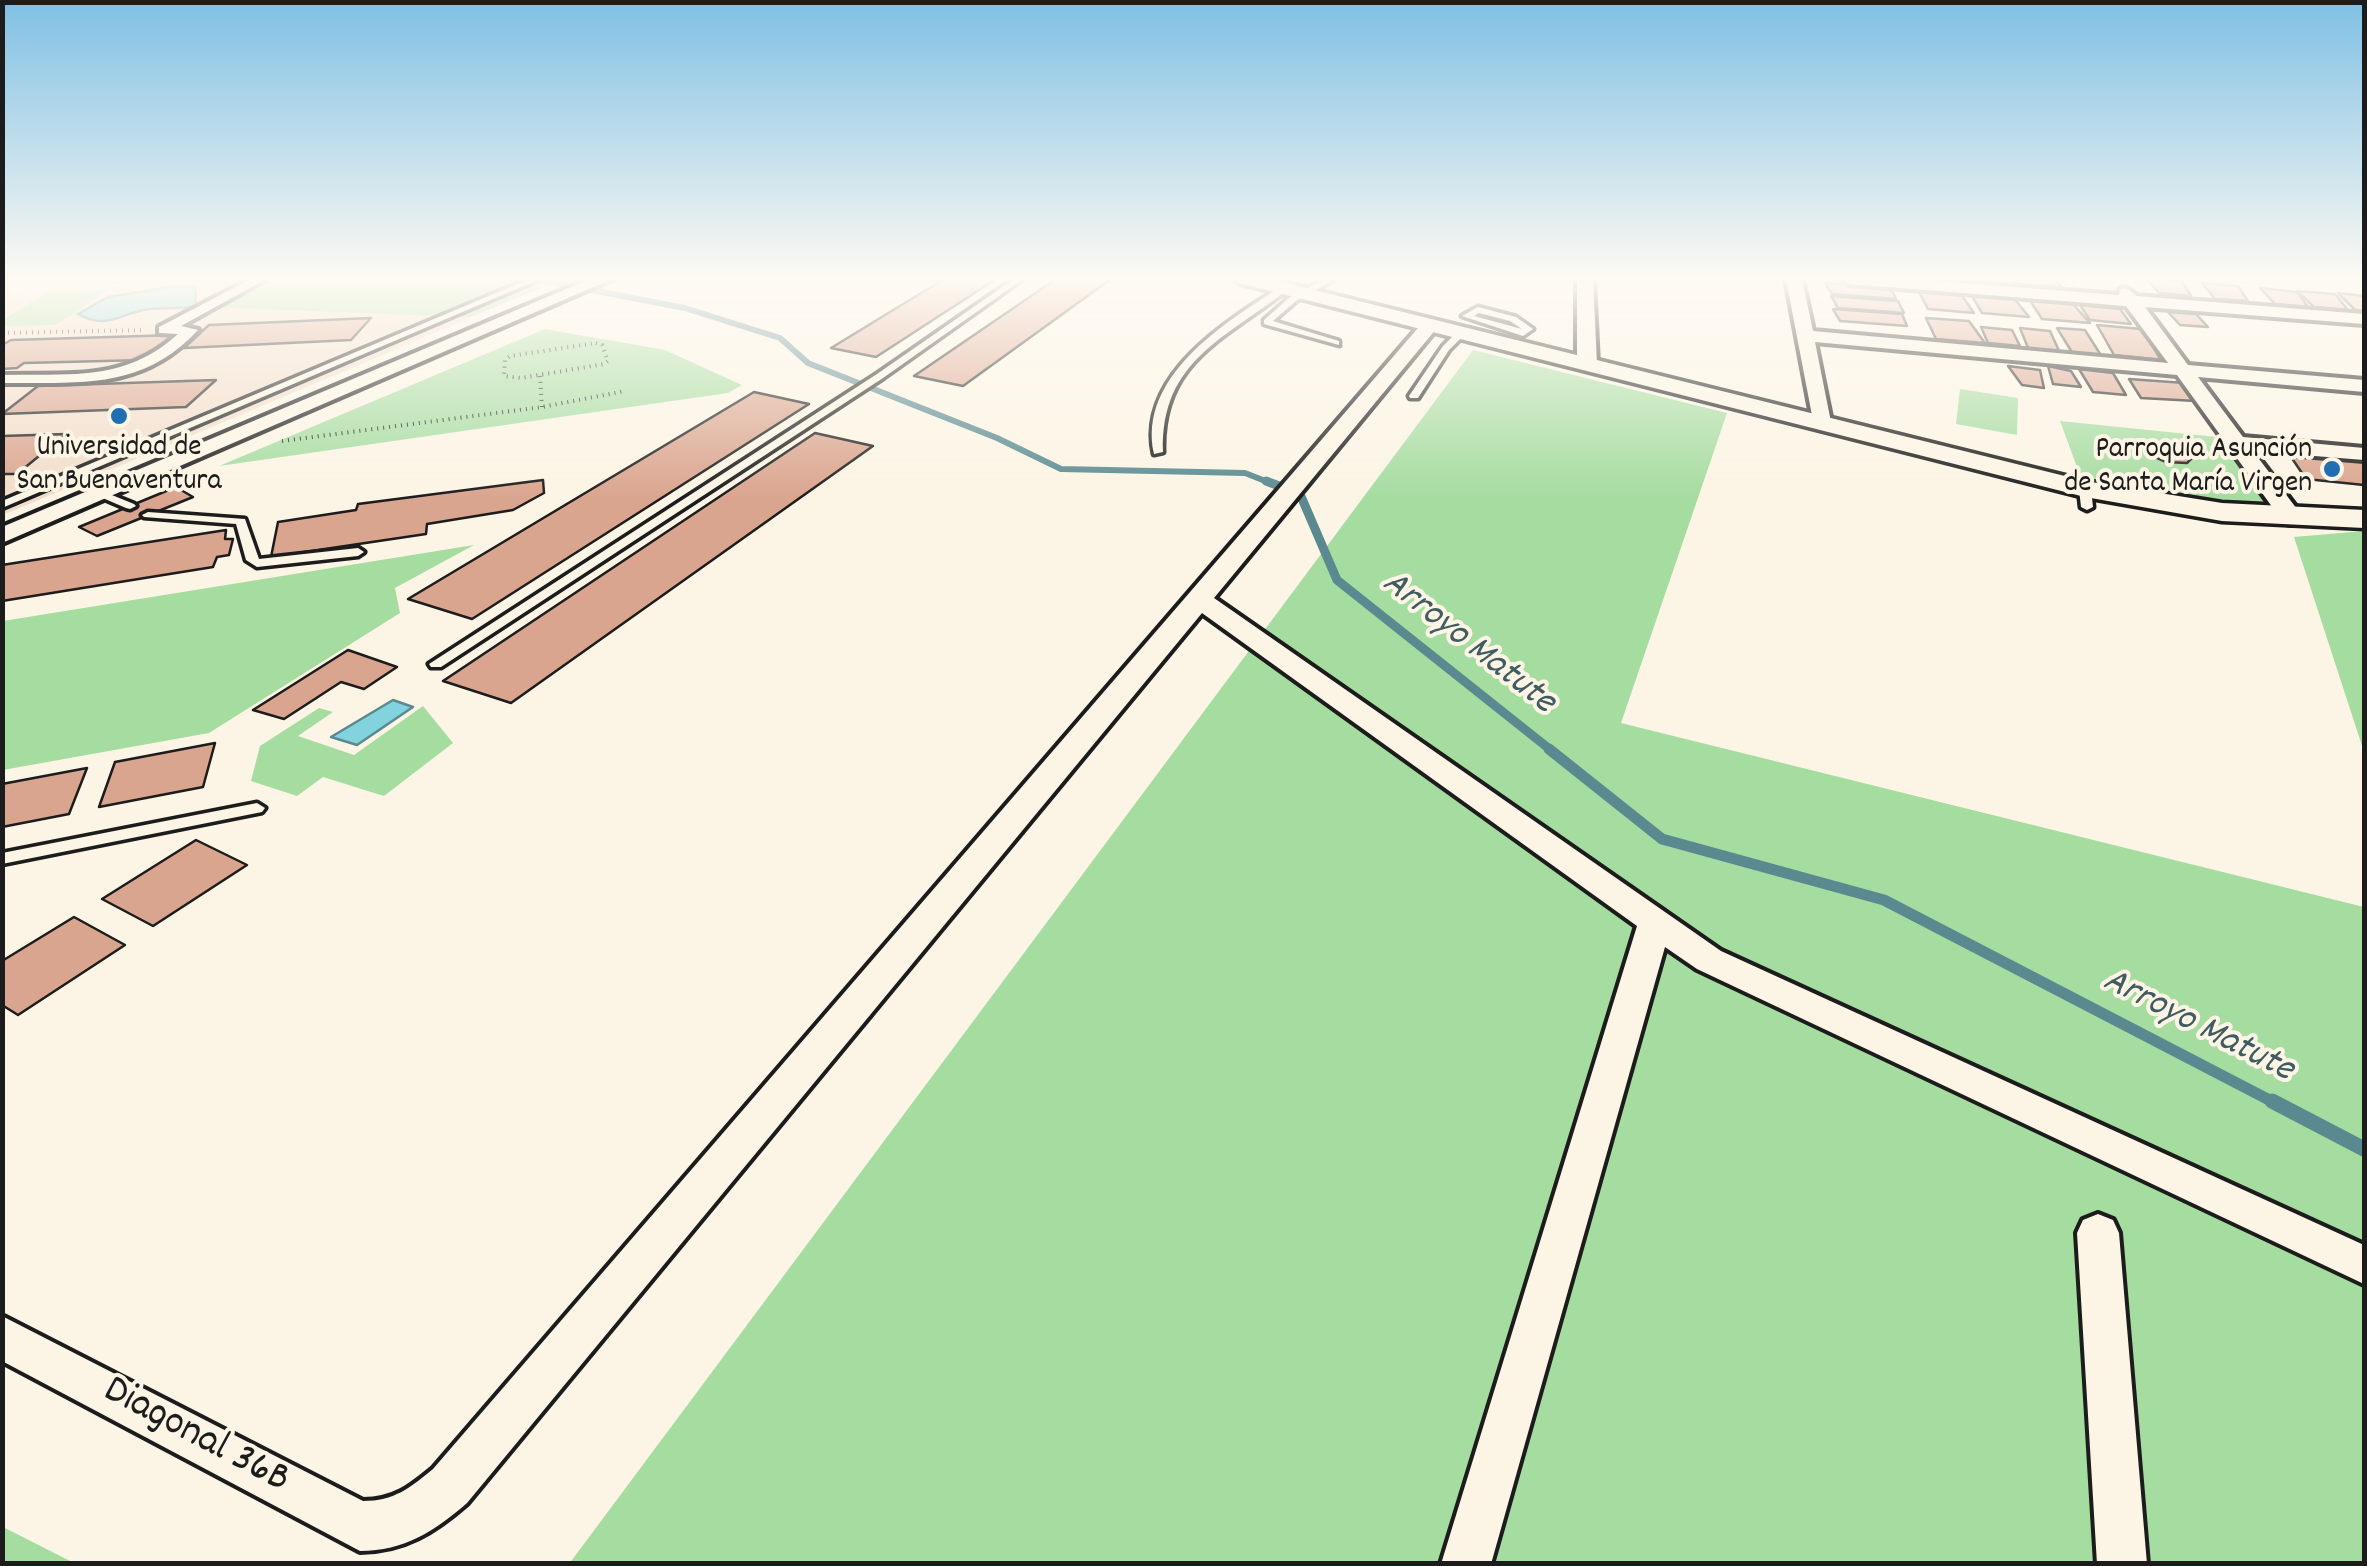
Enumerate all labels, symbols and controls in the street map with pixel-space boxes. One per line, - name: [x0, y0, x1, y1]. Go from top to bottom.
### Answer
- marker: Universidad de San Buenaventura: [108, 405, 130, 427]
- place label: Universidad de San Buenaventura: [16, 432, 222, 502]
- place label: Parroquia Asunción de Santa María Virgen: [2064, 434, 2312, 504]
- marker: Parroquia Asunción de Santa María Virgen: [2321, 458, 2343, 480]
- water label: Arroyo Matute: [1371, 563, 1563, 727]
- water label: Arroyo Matute: [2094, 960, 2300, 1096]
- street label: Diagonal 36B: [93, 1368, 297, 1508]

